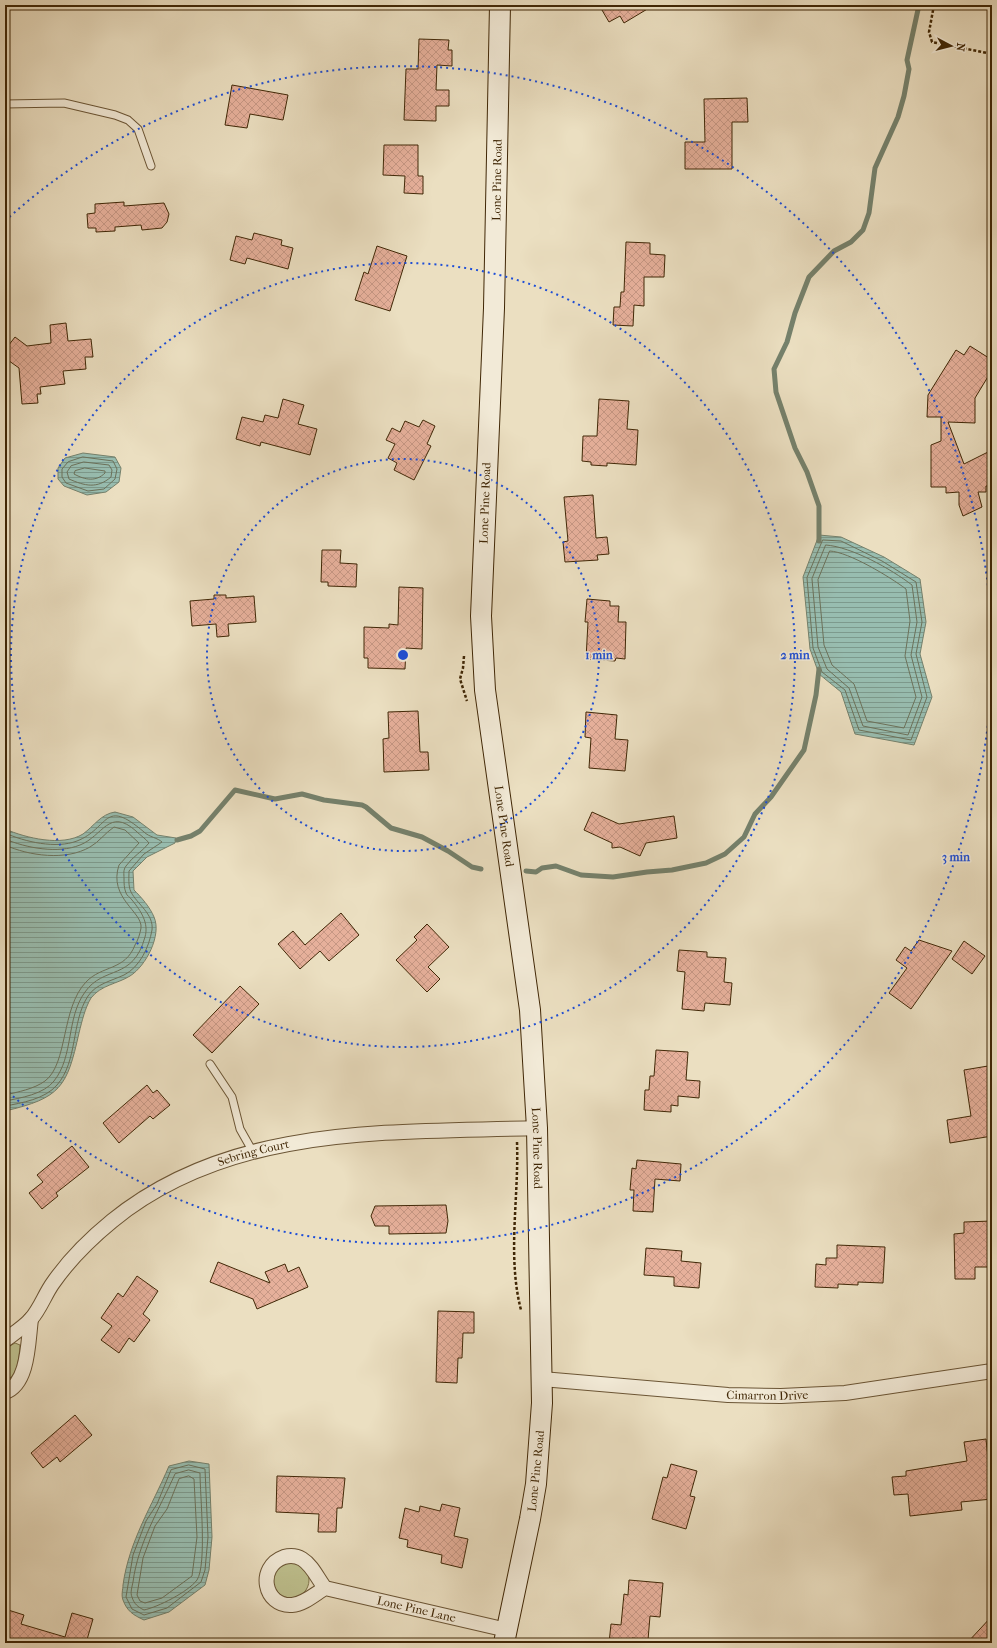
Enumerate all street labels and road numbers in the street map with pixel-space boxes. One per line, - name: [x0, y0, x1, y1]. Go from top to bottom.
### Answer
- street label: Lone Pine Road: [489, 139, 505, 221]
- street label: Lone Pine Road: [477, 462, 493, 544]
- street label: Lone Pine Road: [492, 785, 517, 868]
- street label: Lone Pine Road: [529, 1107, 545, 1190]
- street label: Sebring Court: [216, 1137, 291, 1169]
- street label: Cimarron Drive: [726, 1388, 809, 1403]
- street label: Lone Pine Road: [525, 1429, 547, 1512]
- street label: Lone Pine Lane: [375, 1593, 457, 1625]

